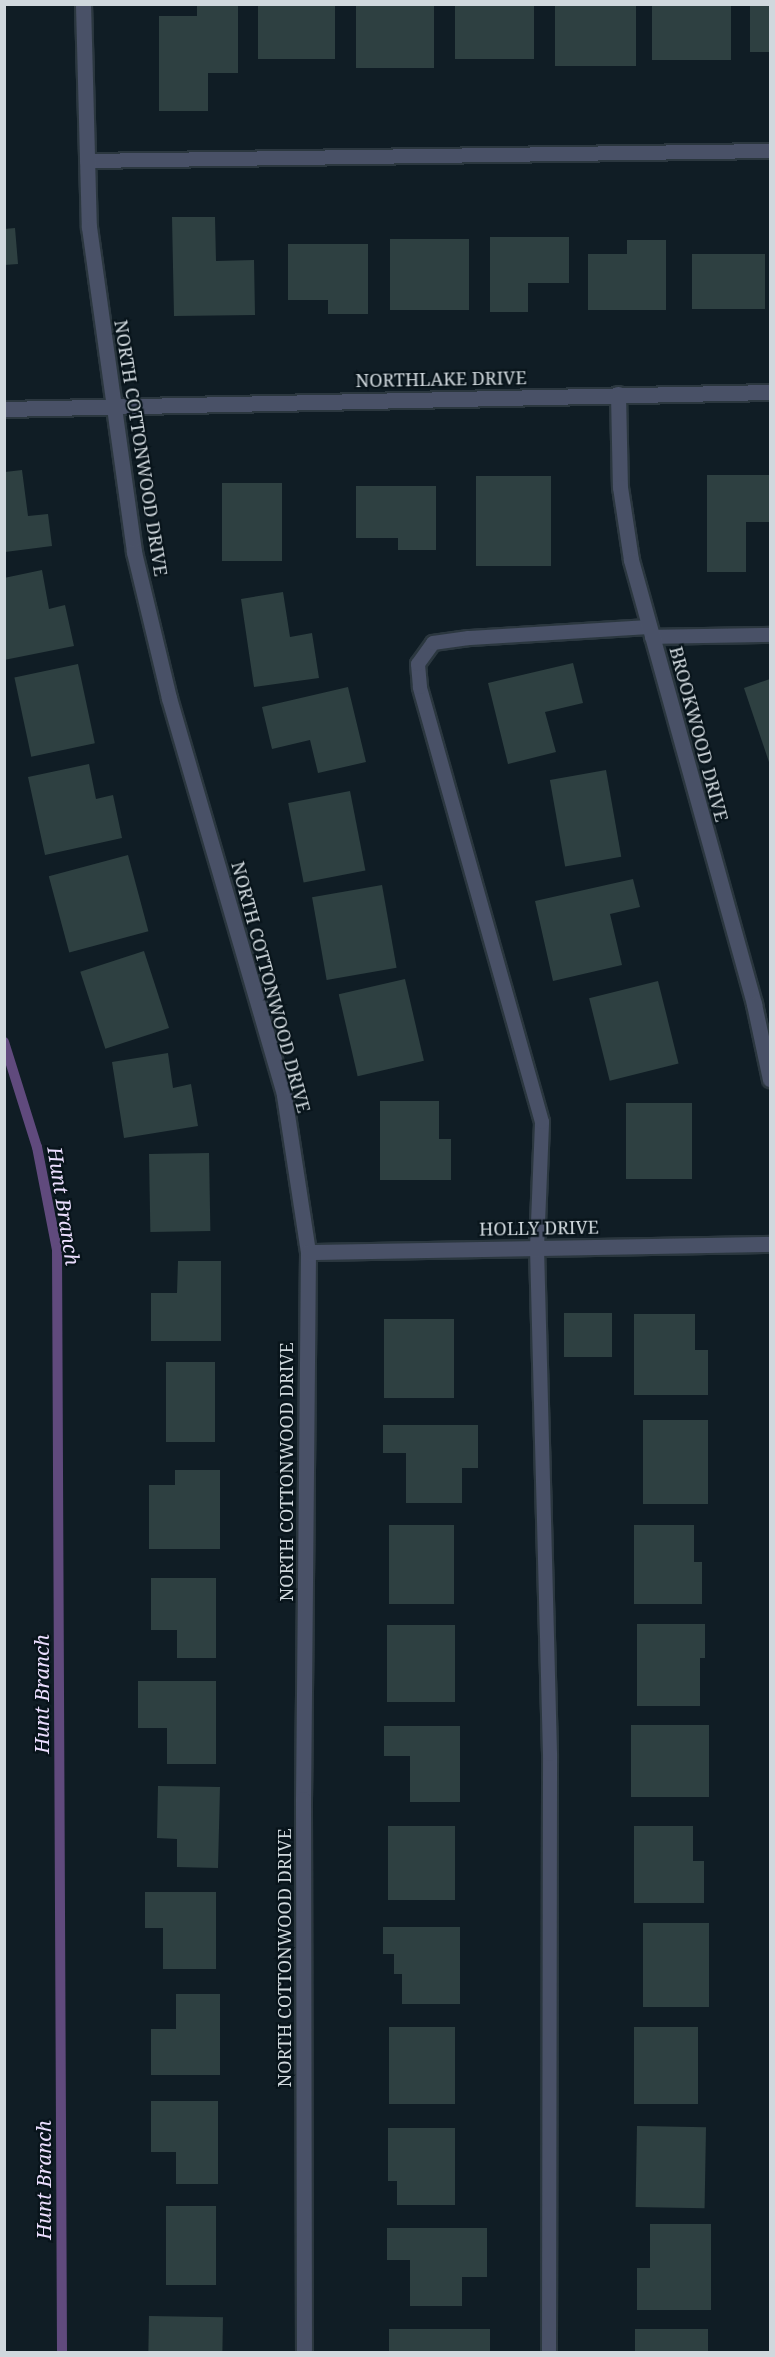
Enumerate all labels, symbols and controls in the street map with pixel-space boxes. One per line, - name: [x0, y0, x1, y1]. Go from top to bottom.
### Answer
- street label: NORTH COTTONWOOD DRIVE: [110, 318, 172, 578]
- street label: NORTHLAKE DRIVE: [355, 367, 527, 391]
- street label: BROOKWOOD DRIVE: [665, 644, 733, 824]
- street label: NORTH COTTONWOOD DRIVE: [227, 859, 315, 1115]
- water label: Hunt Branch: [43, 1145, 85, 1267]
- street label: HOLLY DRIVE: [479, 1216, 599, 1240]
- street label: NORTH COTTONWOOD DRIVE: [275, 1342, 297, 1602]
- water label: Hunt Branch: [29, 1634, 53, 1754]
- street label: NORTH COTTONWOOD DRIVE: [273, 1828, 295, 2088]
- water label: Hunt Branch: [31, 2120, 55, 2240]

